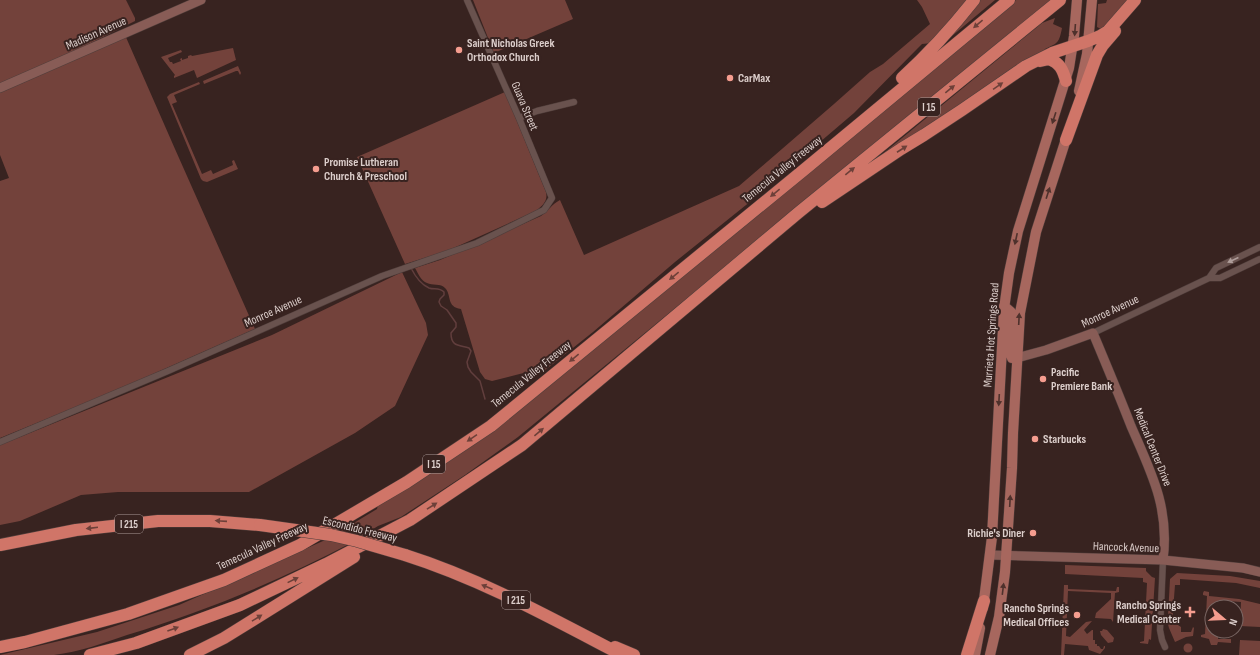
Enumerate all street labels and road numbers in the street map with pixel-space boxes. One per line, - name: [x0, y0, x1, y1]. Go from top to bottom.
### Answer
- street label: Madison Avenue: [64, 13, 129, 53]
- street label: Guava Street: [507, 79, 542, 133]
- road number: I 15: [918, 98, 940, 116]
- street label: Temecula Valley Freeway: [739, 132, 826, 206]
- street label: Murrieta Hot Springs Road: [980, 282, 1003, 388]
- street label: Monroe Avenue: [242, 292, 305, 331]
- street label: Monroe Avenue: [1079, 292, 1141, 331]
- street label: Temecula Valley Freeway: [488, 337, 575, 411]
- street label: Medical Center Drive: [1130, 406, 1175, 489]
- road number: I 15: [423, 455, 445, 473]
- street label: Escondido Freeway: [321, 513, 399, 546]
- road number: I 215: [115, 515, 143, 533]
- street label: Temecula Valley Freeway: [214, 519, 310, 574]
- street label: Hancock Avenue: [1093, 539, 1160, 556]
- road number: I 215: [502, 591, 530, 609]

